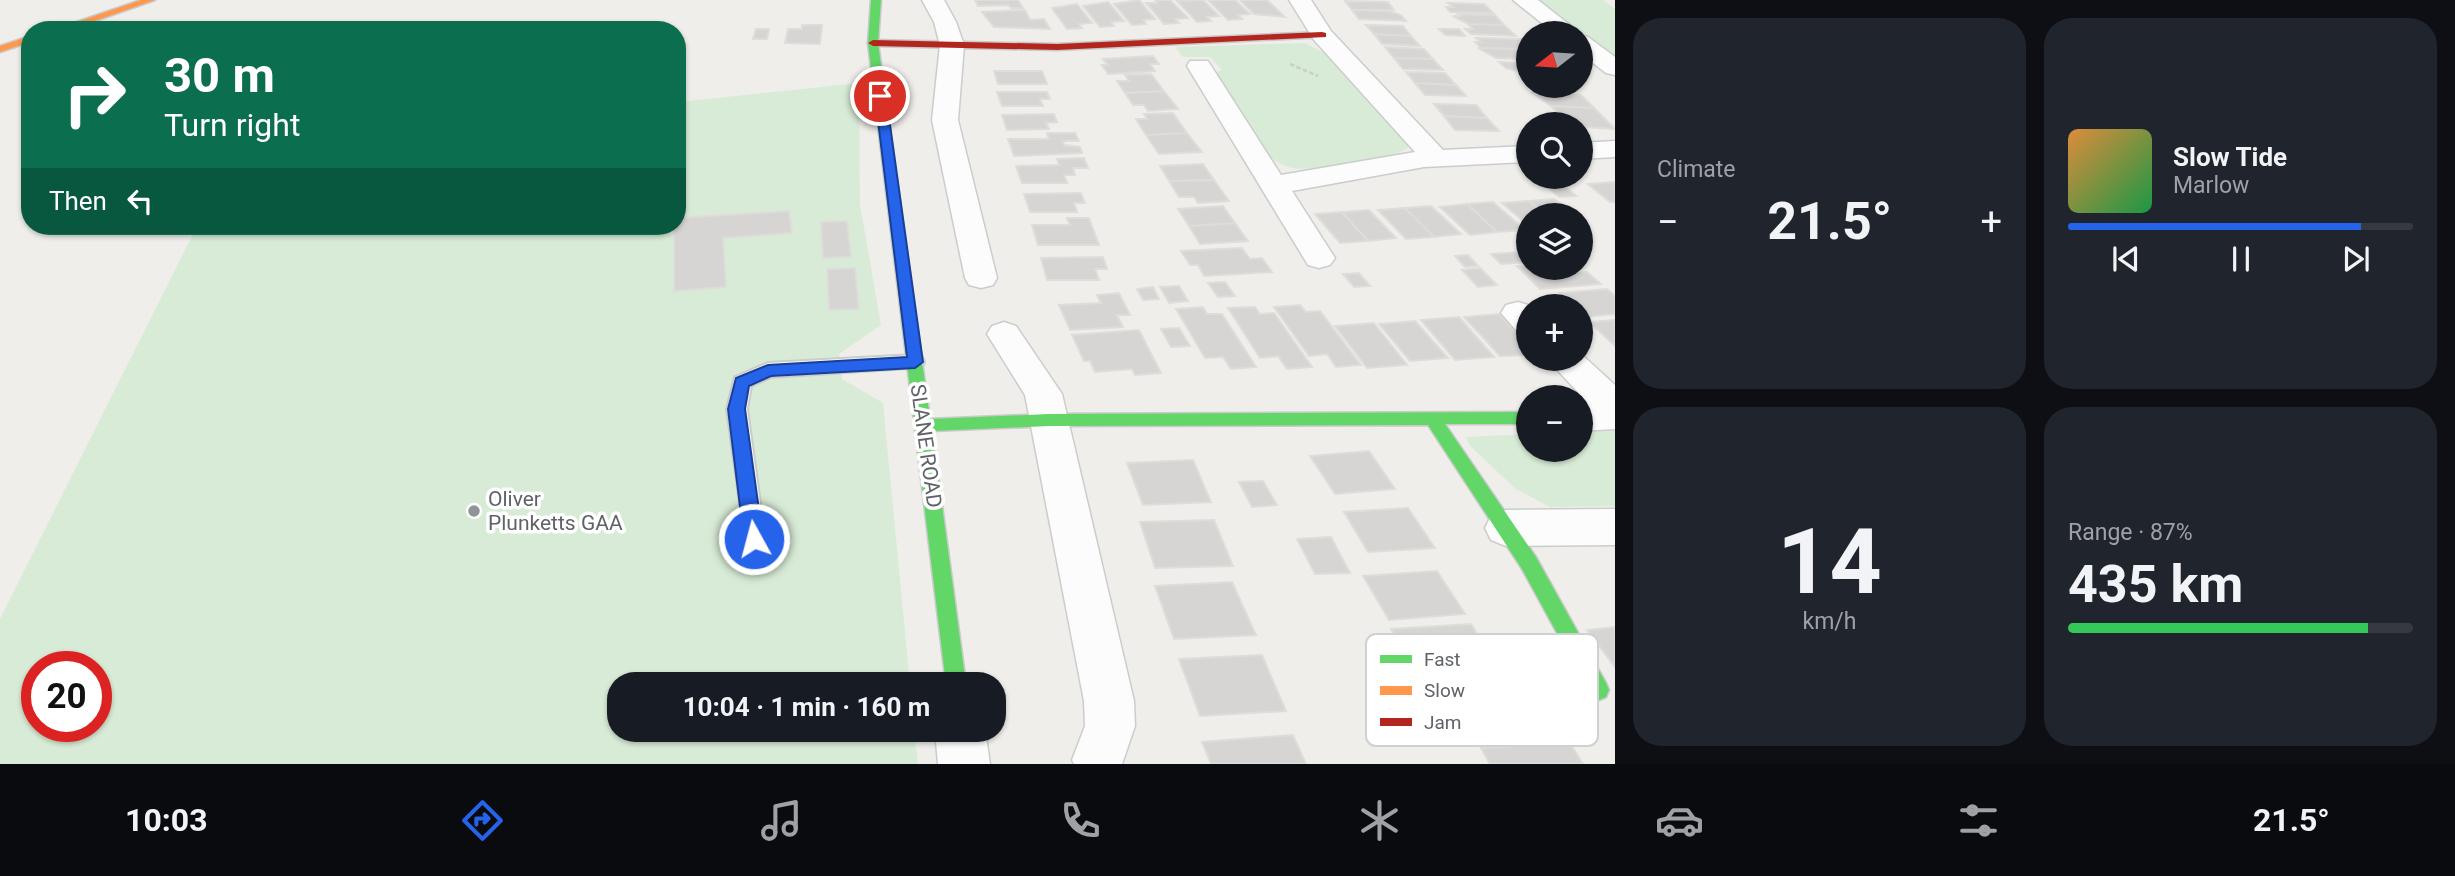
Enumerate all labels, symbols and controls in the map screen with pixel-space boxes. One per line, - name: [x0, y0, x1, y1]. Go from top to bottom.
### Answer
- north arrow: [1516, 21, 1592, 98]
- map controls: [1516, 21, 1593, 462]
- text: 30 m: [164, 47, 275, 104]
- icon: right: [49, 49, 140, 140]
- pin: [850, 66, 910, 126]
- icon: arrive: [861, 77, 899, 115]
- text: Turn right: [164, 106, 300, 144]
- button: search: [1516, 112, 1593, 189]
- text: Slow Tide: [2173, 142, 2287, 172]
- text: Climate: [1657, 156, 1736, 183]
- text: Marlow: [2173, 172, 2249, 199]
- icon: left: [121, 182, 159, 220]
- text: Then: [49, 186, 107, 216]
- text: 21.5°: [1767, 191, 1892, 252]
- text: −: [1657, 200, 1679, 244]
- text: +: [1980, 200, 2002, 244]
- button: layers: [1516, 203, 1593, 280]
- icon: previous: [2107, 240, 2145, 278]
- icon: pause: [2222, 240, 2260, 278]
- icon: next: [2337, 240, 2375, 278]
- button: +: [1516, 294, 1593, 371]
- street label: SLANE ROAD: [905, 383, 947, 509]
- button: −: [1516, 385, 1593, 462]
- place label: Oliver Plunketts GAA: [488, 487, 623, 535]
- position arrow: [717, 502, 791, 576]
- marker: Oliver Plunketts GAA: [466, 503, 482, 519]
- text: 14: [1777, 509, 1882, 615]
- text: Range · 87%: [2068, 519, 2193, 546]
- text: 435 km: [2068, 554, 2243, 615]
- text: km/h: [1803, 608, 1857, 635]
- legend: [1366, 634, 1598, 746]
- text: Fast: [1424, 648, 1461, 671]
- speed limit sign: 20: [21, 651, 112, 742]
- text: Slow: [1424, 679, 1465, 702]
- text: 10:04 · 1 min · 160 m: [683, 692, 930, 722]
- text: Jam: [1424, 711, 1461, 734]
- icon: directions: [458, 796, 507, 845]
- icon: music: [757, 796, 806, 845]
- icon: phone: [1056, 796, 1105, 845]
- icon: climate: [1355, 796, 1404, 845]
- icon: car: [1655, 796, 1704, 845]
- icon: filters: [1954, 796, 2003, 845]
- text: 10:03: [125, 801, 208, 839]
- text: 21.5°: [2253, 801, 2330, 839]

